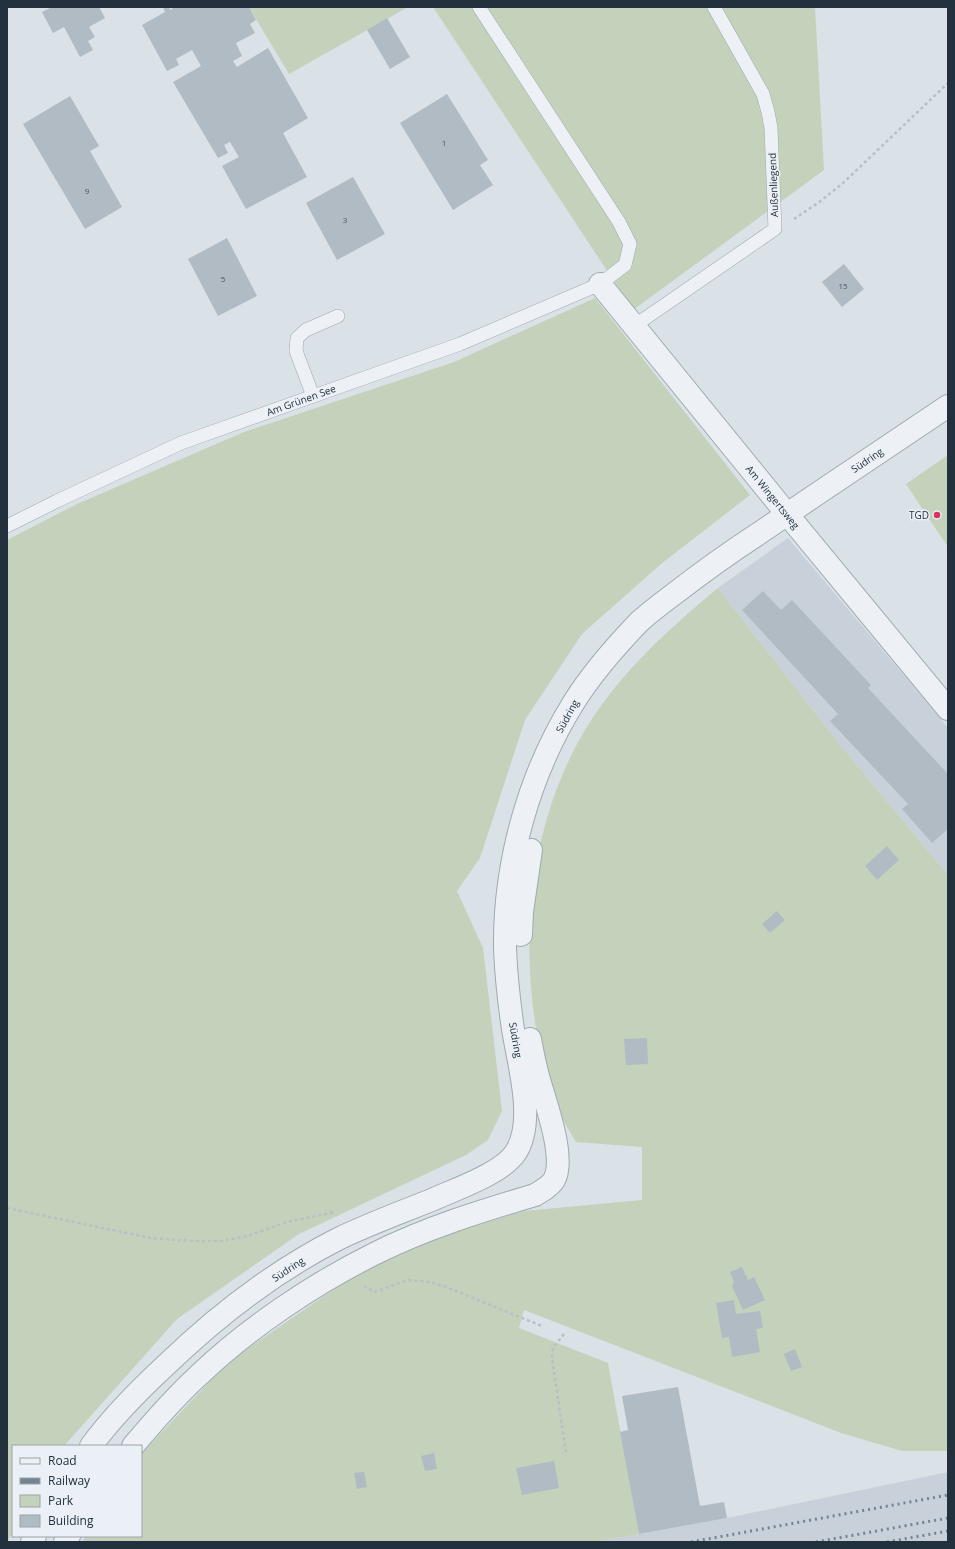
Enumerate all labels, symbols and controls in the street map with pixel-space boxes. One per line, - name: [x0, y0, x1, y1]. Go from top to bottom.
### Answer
- house number: 1: [442, 137, 446, 148]
- street label: Außenliegend: [765, 153, 781, 217]
- house number: 9: [85, 185, 90, 196]
- house number: 3: [343, 214, 348, 225]
- house number: 5: [221, 273, 226, 284]
- house number: 15: [838, 280, 848, 291]
- street label: Am Grünen See: [264, 381, 338, 419]
- street label: Südring: [848, 444, 886, 476]
- street label: Am Wingertsweg: [743, 462, 803, 532]
- place label: TGD: [909, 508, 929, 522]
- marker: TGD: [932, 510, 942, 520]
- street label: Südring: [552, 696, 582, 735]
- street label: Südring: [506, 1021, 526, 1059]
- street label: Südring: [269, 1253, 307, 1285]
- legend: [12, 1445, 142, 1537]
- text: Road: [48, 1452, 77, 1469]
- text: Railway: [48, 1472, 91, 1489]
- text: Park: [48, 1492, 74, 1509]
- text: Building: [48, 1512, 94, 1529]

